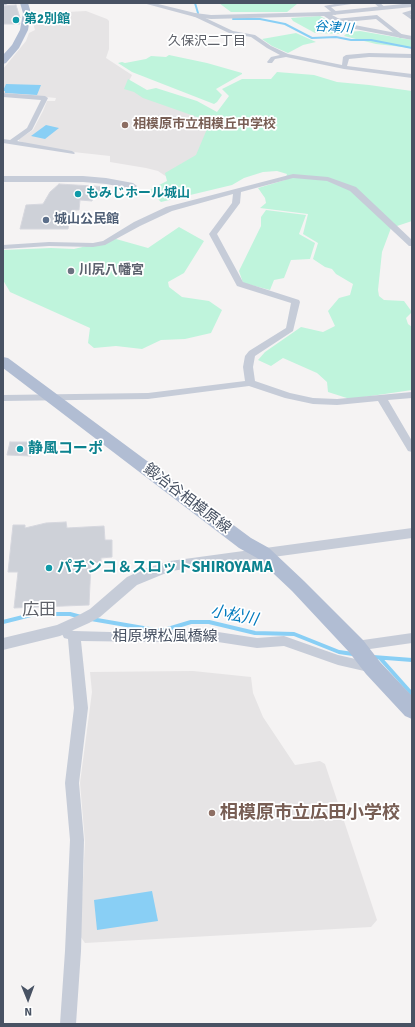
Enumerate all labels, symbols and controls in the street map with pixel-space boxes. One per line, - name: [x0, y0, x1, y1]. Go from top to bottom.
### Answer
- place label: 第2別館: [24, 12, 70, 28]
- marker: 第2別館: [11, 15, 21, 25]
- water label: 谷津川: [314, 19, 354, 37]
- district label: 久保沢二丁目: [168, 34, 246, 50]
- place label: 相模原市立相模丘中学校: [133, 117, 276, 133]
- marker: 相模原市立相模丘中学校: [120, 120, 130, 130]
- place label: もみじホール城山: [86, 186, 190, 202]
- marker: もみじホール城山: [73, 189, 83, 199]
- place label: 城山公民館: [54, 212, 119, 228]
- marker: 城山公民館: [41, 215, 51, 225]
- place label: 川尻八幡宮: [79, 263, 144, 279]
- marker: 川尻八幡宮: [66, 266, 76, 276]
- place label: 静風コーポ: [28, 440, 103, 458]
- marker: 静風コーポ: [15, 444, 25, 454]
- street label: 鍛冶谷相模原線: [140, 460, 234, 538]
- place label: パチンコ＆スロットSHIROYAMA: [57, 559, 273, 577]
- marker: パチンコ＆スロットSHIROYAMA: [44, 563, 54, 573]
- district label: 広田: [22, 601, 56, 621]
- water label: 小松川: [209, 602, 259, 630]
- street label: 相原堺松風橋線: [113, 628, 217, 646]
- place label: 相模原市立広田小学校: [220, 802, 400, 824]
- marker: 相模原市立広田小学校: [207, 808, 217, 818]
- north arrow: [8, 979, 48, 1019]
- text: N: [24, 1005, 32, 1018]

